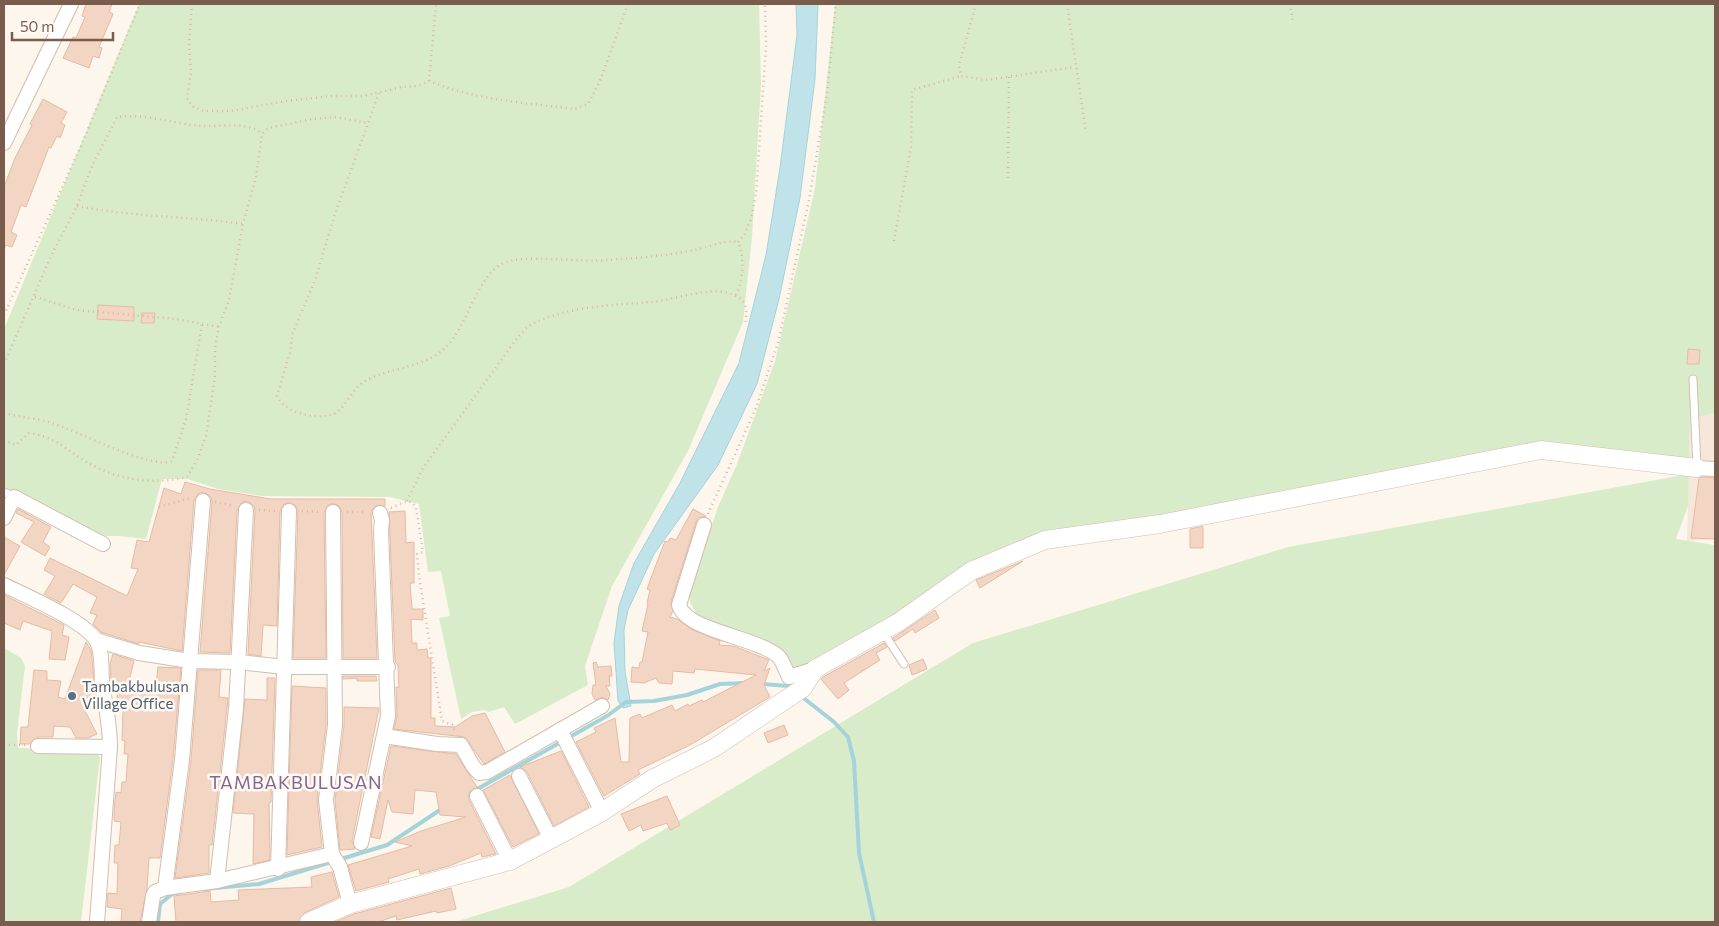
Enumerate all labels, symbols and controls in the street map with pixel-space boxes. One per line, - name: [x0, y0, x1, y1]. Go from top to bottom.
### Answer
- scale bar: [12, 10, 114, 42]
- text: 50 m: [20, 17, 54, 35]
- place label: Tambakbulusan Village Office: [82, 677, 189, 712]
- marker: Tambakbulusan Village Office: [66, 690, 78, 702]
- district label: TAMBAKBULUSAN: [209, 771, 383, 793]

